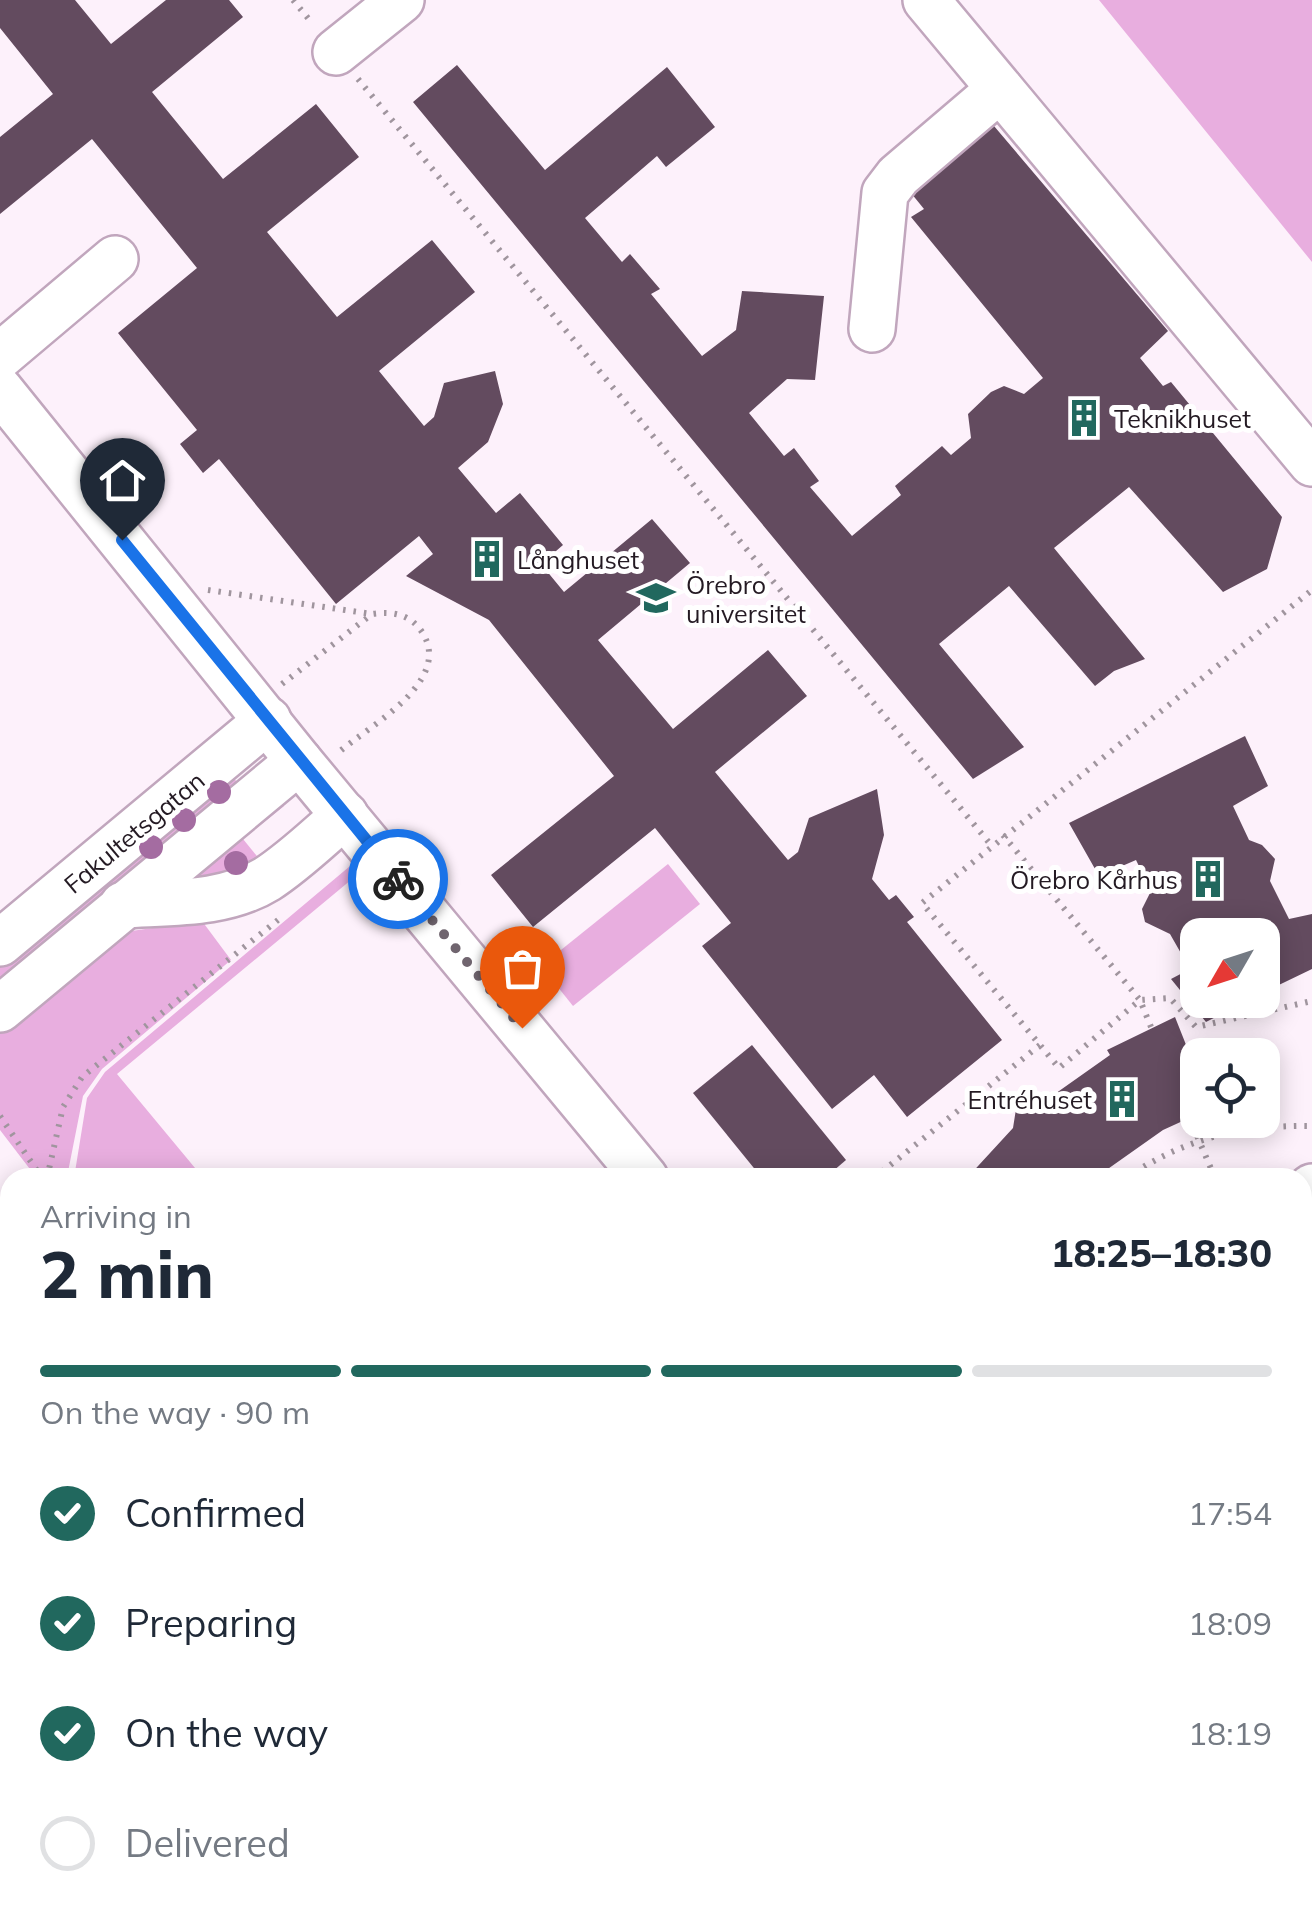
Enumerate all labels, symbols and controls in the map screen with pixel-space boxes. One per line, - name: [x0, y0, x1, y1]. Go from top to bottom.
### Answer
- building icon: Teknikhuset: [1063, 397, 1105, 439]
- place label: Teknikhuset: [1114, 403, 1251, 434]
- pin: [80, 438, 165, 541]
- icon: home: [95, 453, 150, 508]
- building icon: Långhuset: [466, 538, 508, 580]
- place label: Långhuset: [517, 544, 639, 575]
- place label: Örebro universitet: [686, 569, 806, 629]
- school or university icon: Örebro universitet: [635, 577, 677, 619]
- street label: Fakultetsgatan: [58, 764, 210, 900]
- courier: [348, 829, 448, 929]
- icon: bike: [371, 852, 426, 907]
- building icon: Örebro Kårhus: [1187, 858, 1229, 900]
- place label: Örebro Kårhus: [1010, 864, 1178, 895]
- north arrow: [1180, 918, 1280, 1018]
- map controls: [1180, 918, 1280, 1138]
- pin: [480, 926, 565, 1029]
- icon: bag: [495, 941, 550, 996]
- button: locate: [1180, 1038, 1280, 1138]
- building icon: Entréhuset: [1101, 1078, 1143, 1120]
- place label: Entréhuset: [968, 1084, 1092, 1115]
- text: Arriving in: [40, 1196, 192, 1236]
- text: 18:25–18:30: [1051, 1229, 1272, 1277]
- text: 2 min: [40, 1233, 214, 1314]
- text: On the way · 90 m: [40, 1392, 310, 1432]
- icon: check: [40, 1486, 95, 1541]
- text: Confirmed: [125, 1489, 306, 1537]
- text: 17:54: [1188, 1493, 1272, 1533]
- icon: check: [40, 1596, 95, 1651]
- text: Preparing: [125, 1599, 297, 1647]
- text: 18:09: [1188, 1603, 1272, 1643]
- icon: check: [40, 1706, 95, 1761]
- text: On the way: [125, 1709, 328, 1757]
- text: 18:19: [1188, 1713, 1272, 1753]
- text: Delivered: [125, 1819, 290, 1867]

